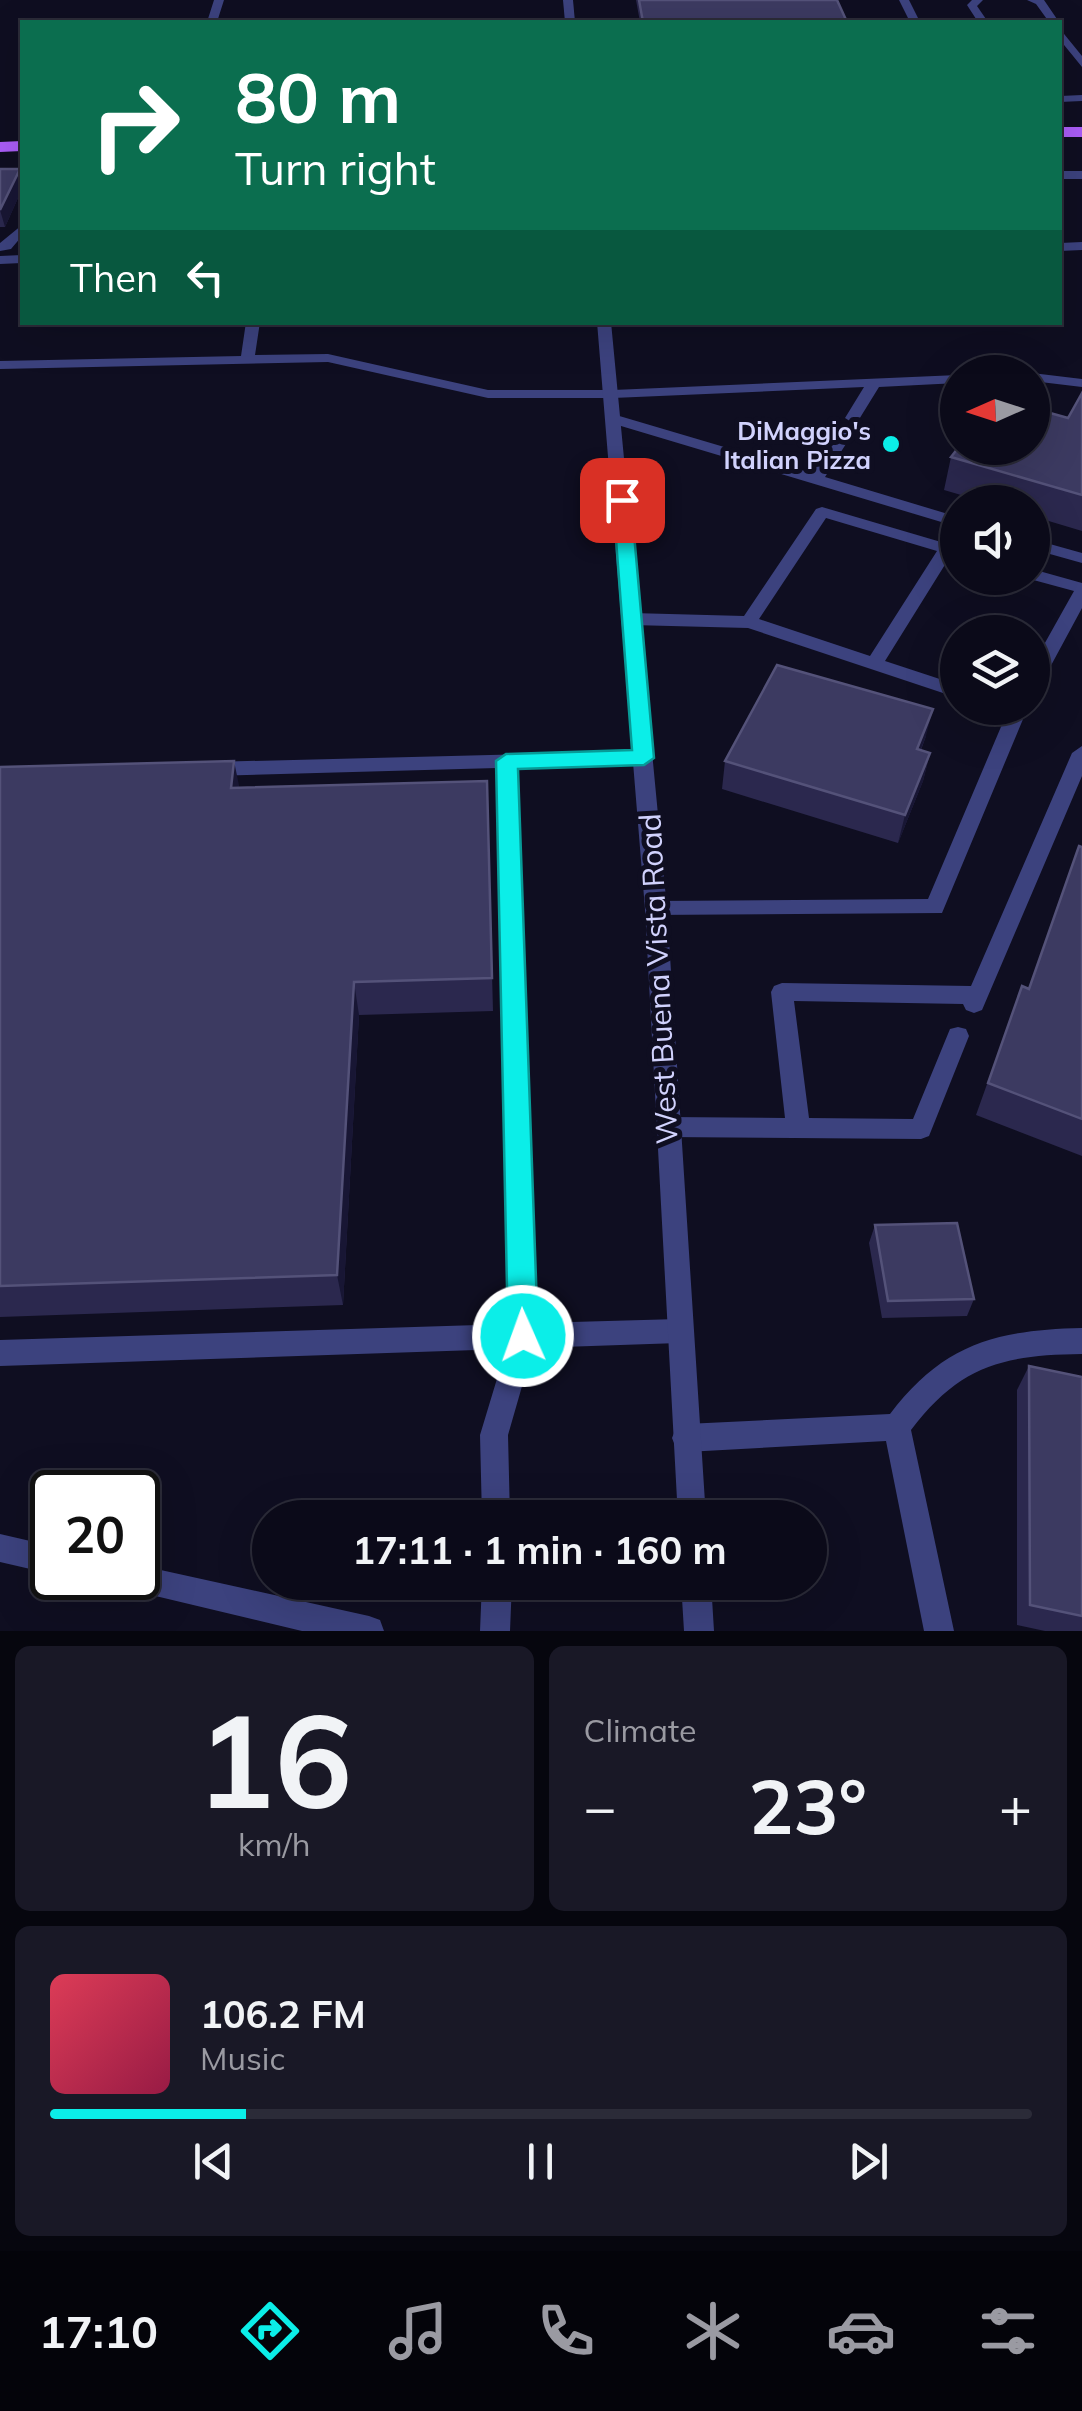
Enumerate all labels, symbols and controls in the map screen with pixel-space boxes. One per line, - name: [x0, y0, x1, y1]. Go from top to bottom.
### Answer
- text: 80 m: [235, 53, 401, 141]
- icon: right: [70, 60, 200, 190]
- text: Turn right: [235, 140, 436, 196]
- icon: left: [178, 250, 233, 305]
- text: Then: [70, 254, 158, 302]
- north arrow: [940, 355, 1050, 465]
- map controls: [940, 355, 1050, 725]
- place label: DiMaggio's Italian Pizza: [724, 415, 871, 475]
- marker: DiMaggio's Italian Pizza: [880, 433, 902, 455]
- pin: [580, 458, 665, 543]
- icon: arrive: [595, 473, 650, 528]
- button: sound: [940, 485, 1050, 595]
- button: layers: [940, 615, 1050, 725]
- street label: West Buena Vista Road: [630, 813, 686, 1145]
- position arrow: [471, 1284, 575, 1388]
- speed limit sign: 20: [30, 1470, 160, 1600]
- text: 17:11 · 1 min · 160 m: [352, 1526, 727, 1574]
- text: 16: [196, 1677, 352, 1841]
- text: Climate: [584, 1710, 696, 1750]
- text: 23°: [749, 1759, 867, 1853]
- text: −: [584, 1772, 617, 1841]
- text: +: [999, 1772, 1032, 1841]
- text: km/h: [238, 1824, 310, 1864]
- text: 106.2 FM: [200, 1990, 366, 2038]
- text: Music: [200, 2038, 285, 2078]
- icon: previous: [186, 2134, 241, 2189]
- icon: pause: [513, 2134, 568, 2189]
- icon: next: [841, 2134, 896, 2189]
- icon: directions: [235, 2296, 305, 2366]
- icon: music: [383, 2296, 453, 2366]
- icon: phone: [531, 2296, 601, 2366]
- icon: climate: [678, 2296, 748, 2366]
- icon: car: [826, 2296, 896, 2366]
- icon: filters: [973, 2296, 1043, 2366]
- text: 17:10: [39, 2303, 158, 2359]

